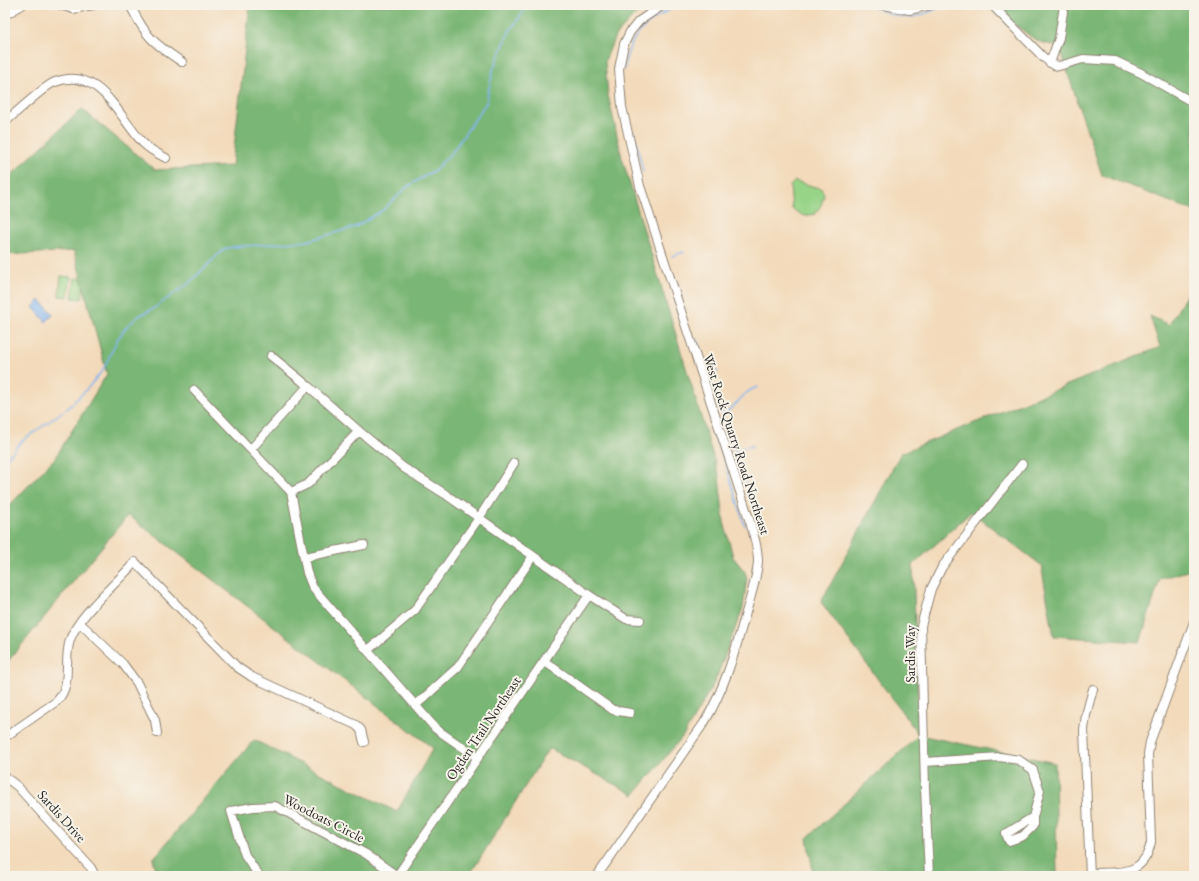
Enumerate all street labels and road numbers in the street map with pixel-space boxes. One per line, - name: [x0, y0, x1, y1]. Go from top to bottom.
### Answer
- street label: West Rock Quarry Road Northeast: [699, 351, 775, 537]
- street label: Sardis Way: [901, 624, 919, 683]
- street label: Ogden Trail Northeast: [442, 672, 525, 783]
- street label: Sardis Drive: [34, 786, 91, 846]
- street label: Woodoats Circle: [280, 790, 368, 846]

